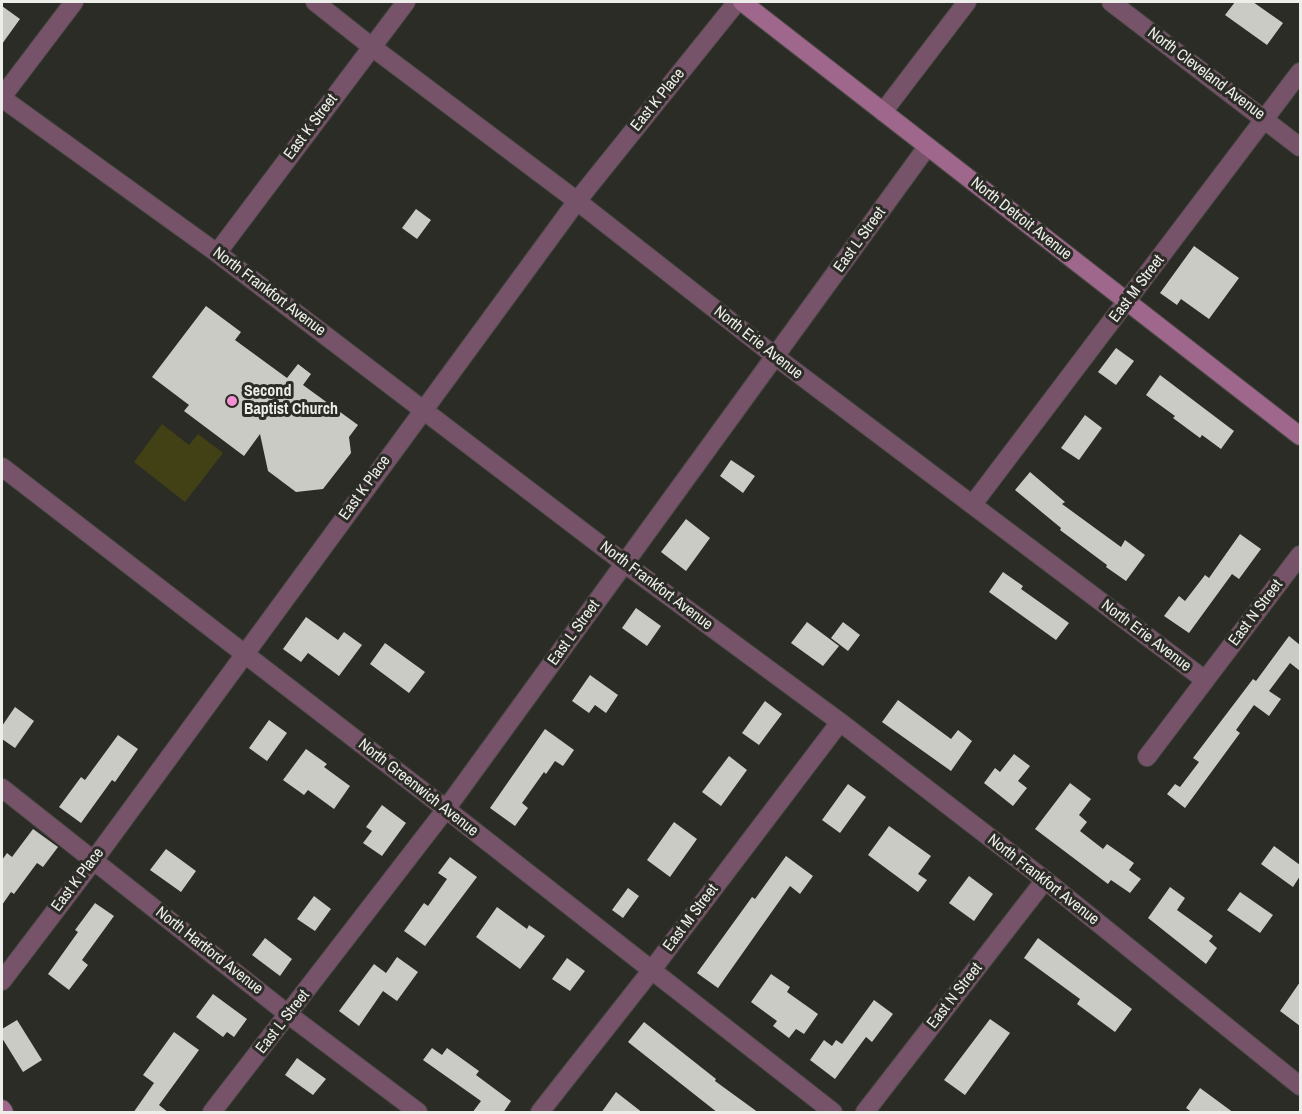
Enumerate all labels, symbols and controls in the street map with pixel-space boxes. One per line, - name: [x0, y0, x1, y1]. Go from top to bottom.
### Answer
- street label: North Cleveland Avenue: [1144, 24, 1268, 124]
- street label: East K Place: [627, 65, 689, 135]
- street label: East K Street: [280, 90, 342, 164]
- street label: North Detroit Avenue: [967, 174, 1075, 264]
- street label: East L Street: [830, 204, 890, 276]
- street label: North Frankfort Avenue: [209, 243, 329, 341]
- street label: East M Street: [1105, 251, 1169, 327]
- street label: North Erie Avenue: [710, 302, 806, 384]
- place label: Second Baptist Church: [244, 382, 338, 420]
- marker: Second Baptist Church: [225, 394, 239, 408]
- street label: East K Place: [335, 452, 395, 524]
- street label: North Frankfort Avenue: [596, 537, 716, 635]
- street label: East N Street: [1225, 576, 1287, 650]
- street label: North Erie Avenue: [1097, 596, 1195, 676]
- street label: East L Street: [544, 597, 604, 669]
- street label: North Greenwich Avenue: [354, 735, 482, 841]
- street label: North Frankfort Avenue: [983, 831, 1103, 929]
- street label: East K Place: [48, 844, 108, 916]
- street label: East M Street: [659, 880, 723, 956]
- street label: North Hartford Avenue: [151, 903, 267, 999]
- street label: East N Street: [923, 959, 987, 1033]
- street label: East L Street: [252, 986, 314, 1058]

